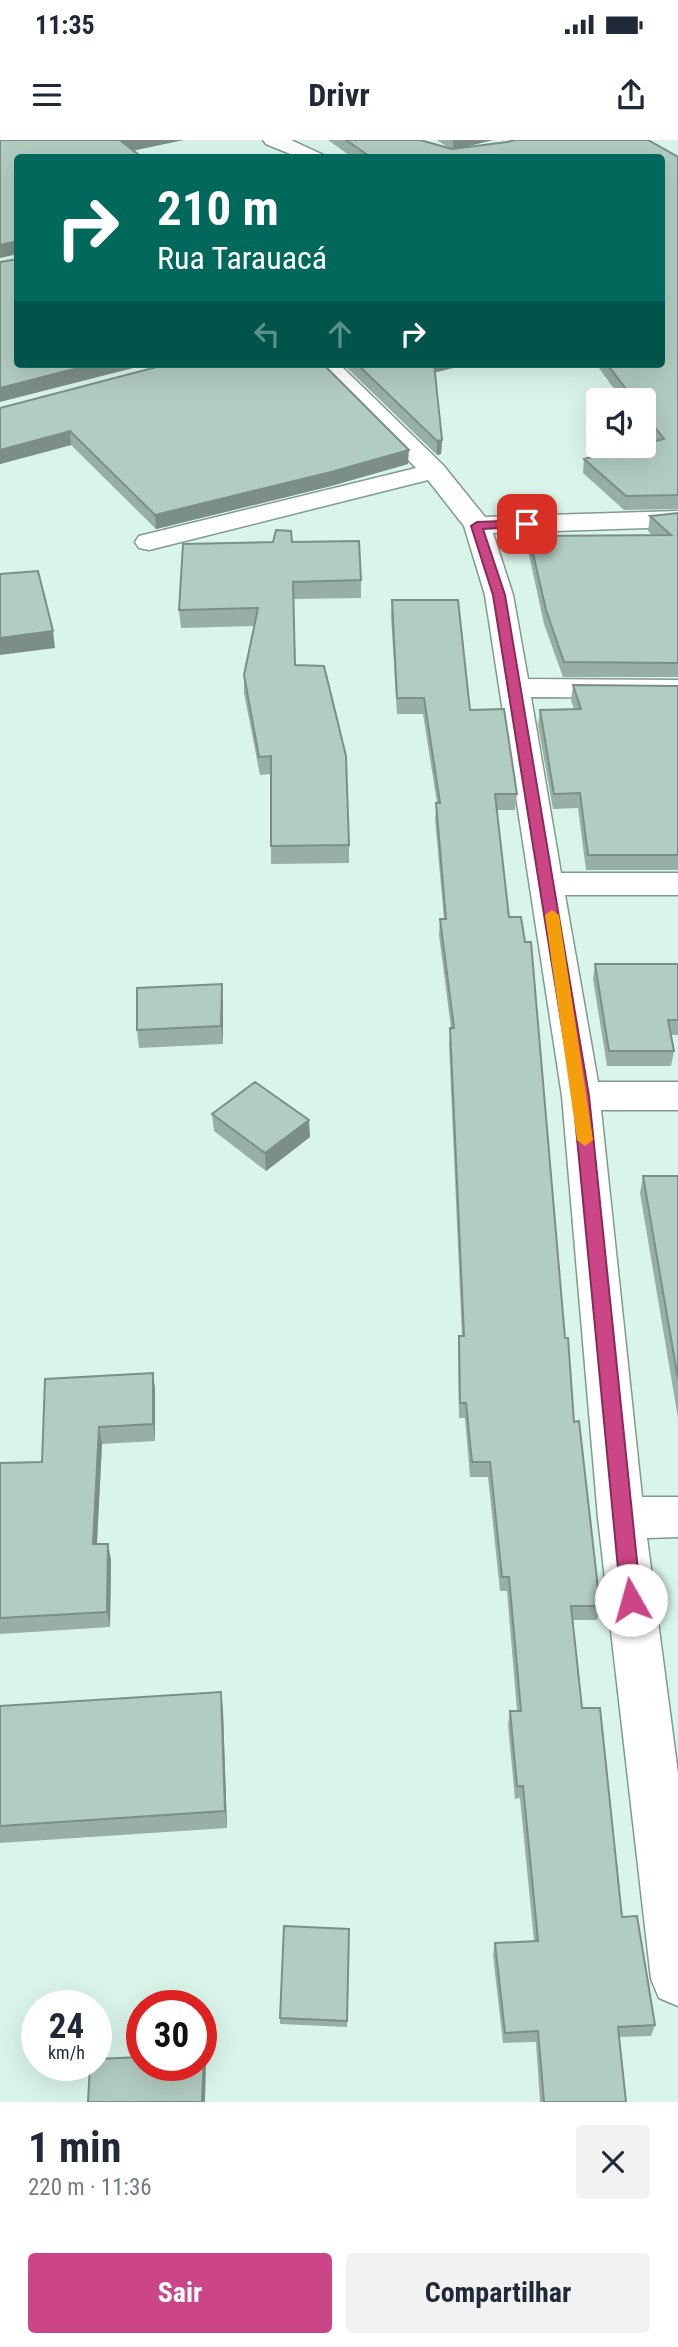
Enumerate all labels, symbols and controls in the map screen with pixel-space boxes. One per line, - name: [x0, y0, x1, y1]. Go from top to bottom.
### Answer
- text: 11:35: [35, 10, 95, 40]
- icon: menu: [28, 76, 66, 114]
- text: Drivr: [308, 76, 370, 114]
- icon: share: [612, 76, 650, 114]
- text: 210 m: [157, 180, 279, 237]
- icon: right: [42, 182, 133, 273]
- text: Rua Tarauacá: [157, 239, 327, 277]
- icon: left: [248, 315, 286, 353]
- icon: ahead: [321, 315, 359, 353]
- icon: right: [394, 315, 432, 353]
- map controls: [586, 388, 656, 458]
- button: sound: [586, 388, 656, 458]
- pin: [497, 494, 557, 554]
- icon: arrive: [508, 505, 546, 543]
- position arrow: [594, 1563, 668, 1637]
- speed limit sign: 30: [126, 1990, 217, 2081]
- text: 24: [49, 2006, 84, 2047]
- text: km/h: [48, 2042, 85, 2063]
- text: 1 min: [28, 2123, 121, 2172]
- button: close: [576, 2125, 650, 2199]
- text: 220 m · 11:36: [28, 2174, 152, 2201]
- button: Sair: [28, 2253, 332, 2333]
- button: Compartilhar: [346, 2253, 650, 2333]

